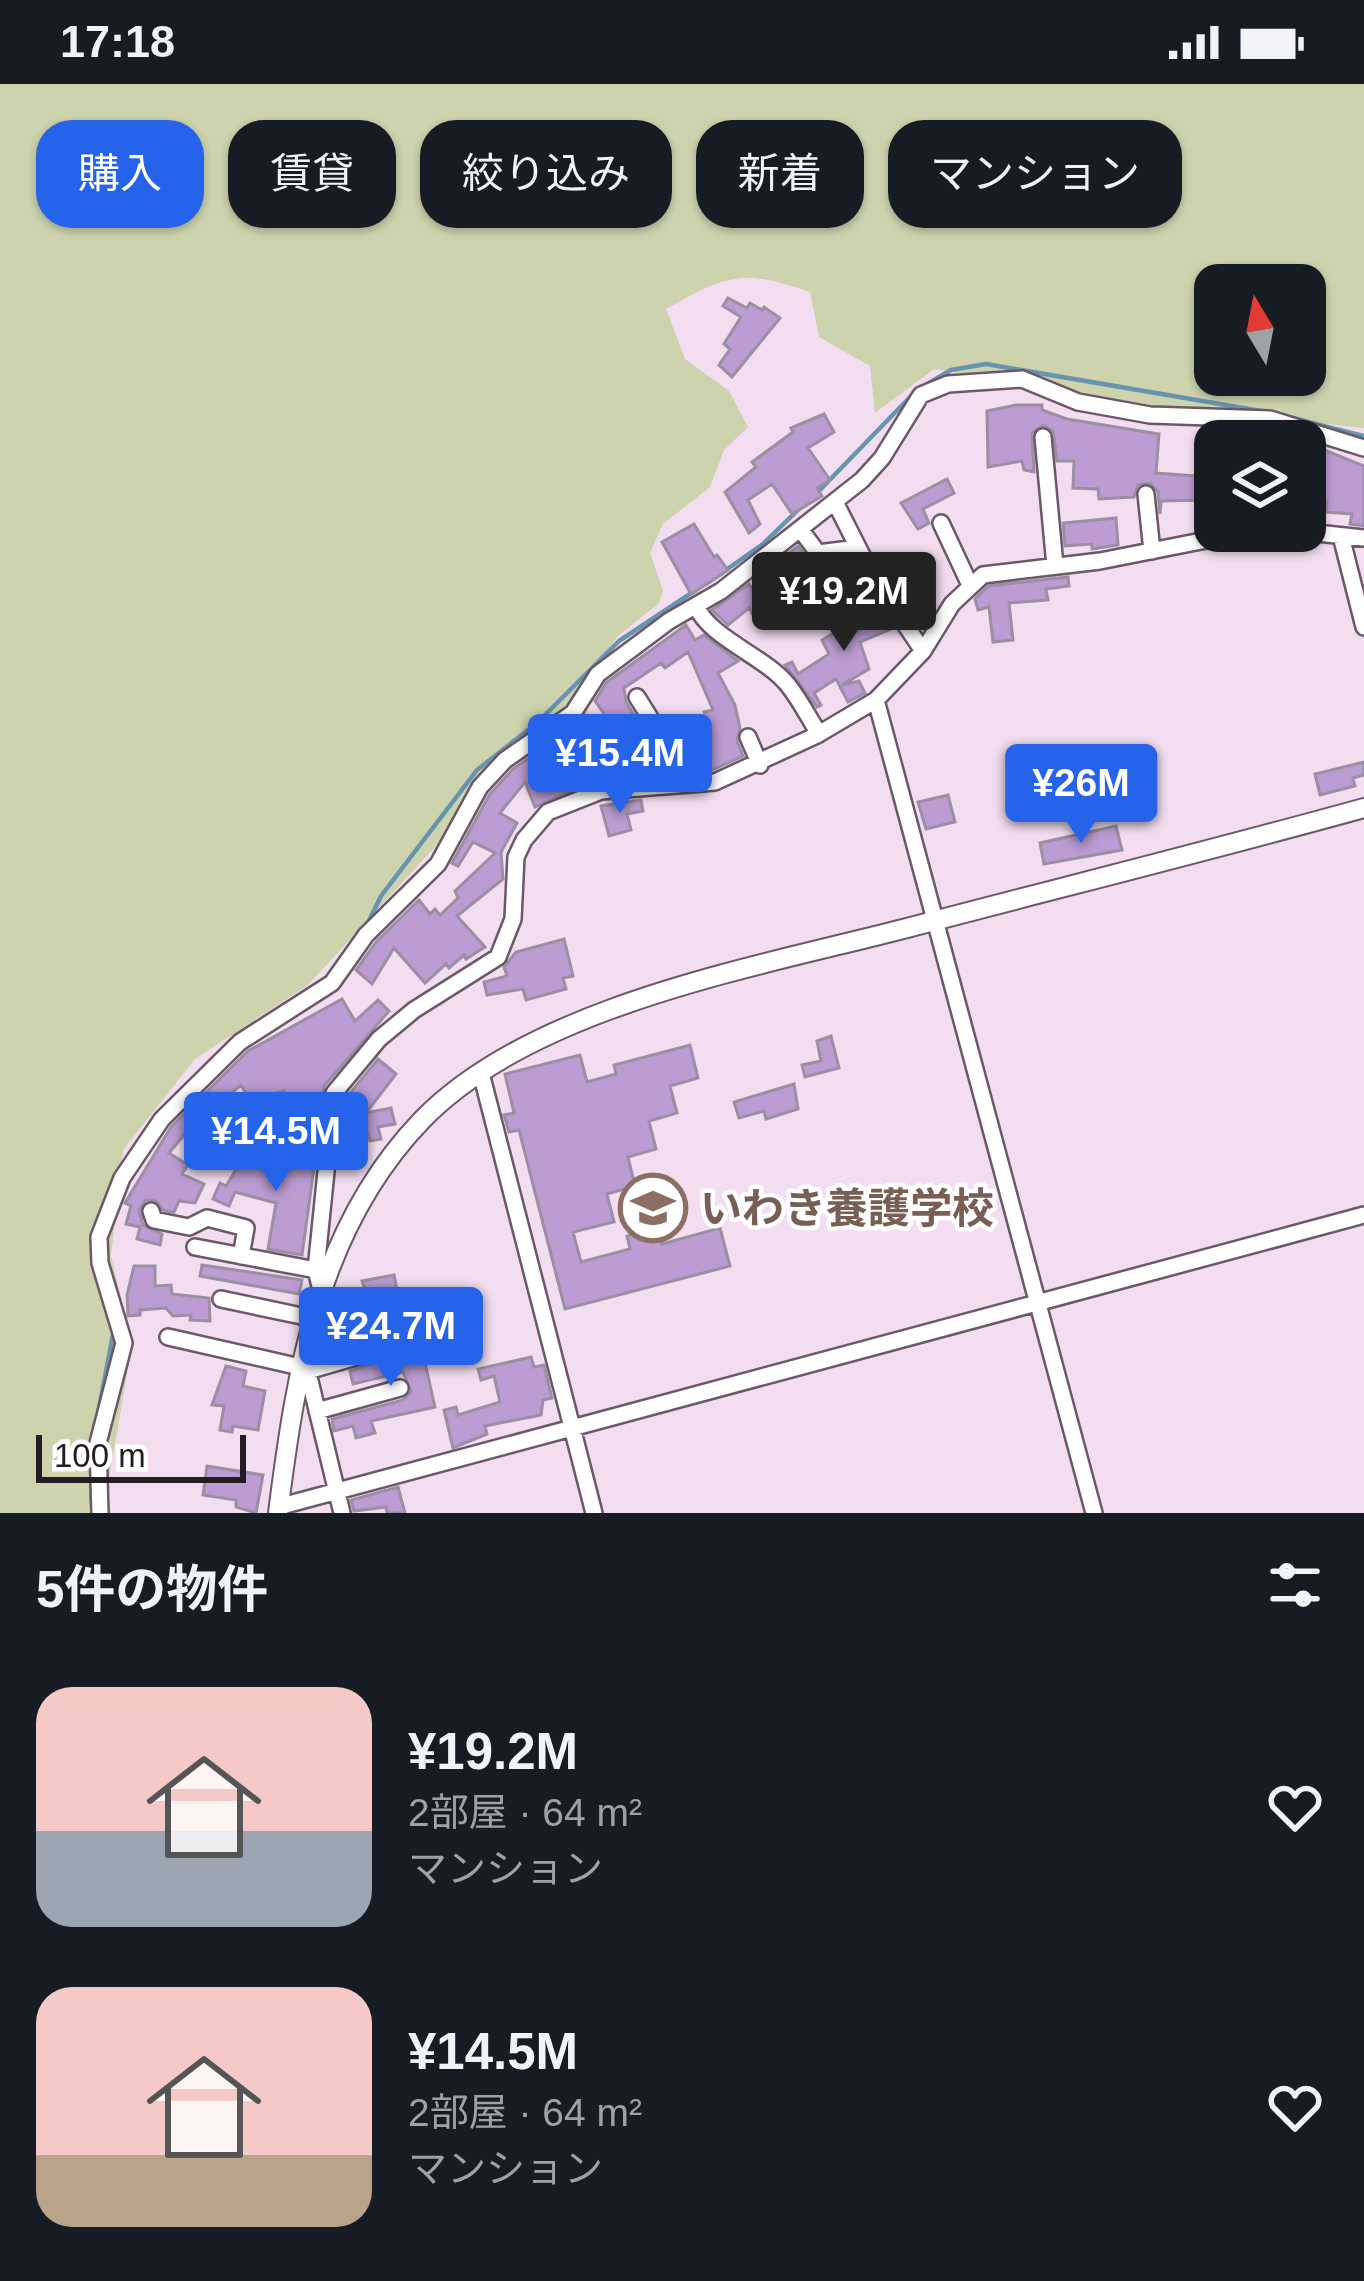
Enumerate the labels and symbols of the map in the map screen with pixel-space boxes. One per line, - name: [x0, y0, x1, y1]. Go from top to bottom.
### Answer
- north arrow: [1194, 264, 1326, 396]
- pin: ¥19.2M: [746, 552, 942, 654]
- pin: ¥15.4M: [522, 714, 718, 816]
- pin: ¥26M: [1010, 744, 1152, 846]
- pin: ¥14.5M: [178, 1092, 374, 1194]
- school or university icon: いわき養護学校: [618, 1173, 688, 1243]
- place label: いわき養護学校: [700, 1185, 994, 1232]
- pin: ¥24.7M: [293, 1287, 489, 1389]
- scale bar: [36, 1429, 246, 1482]

